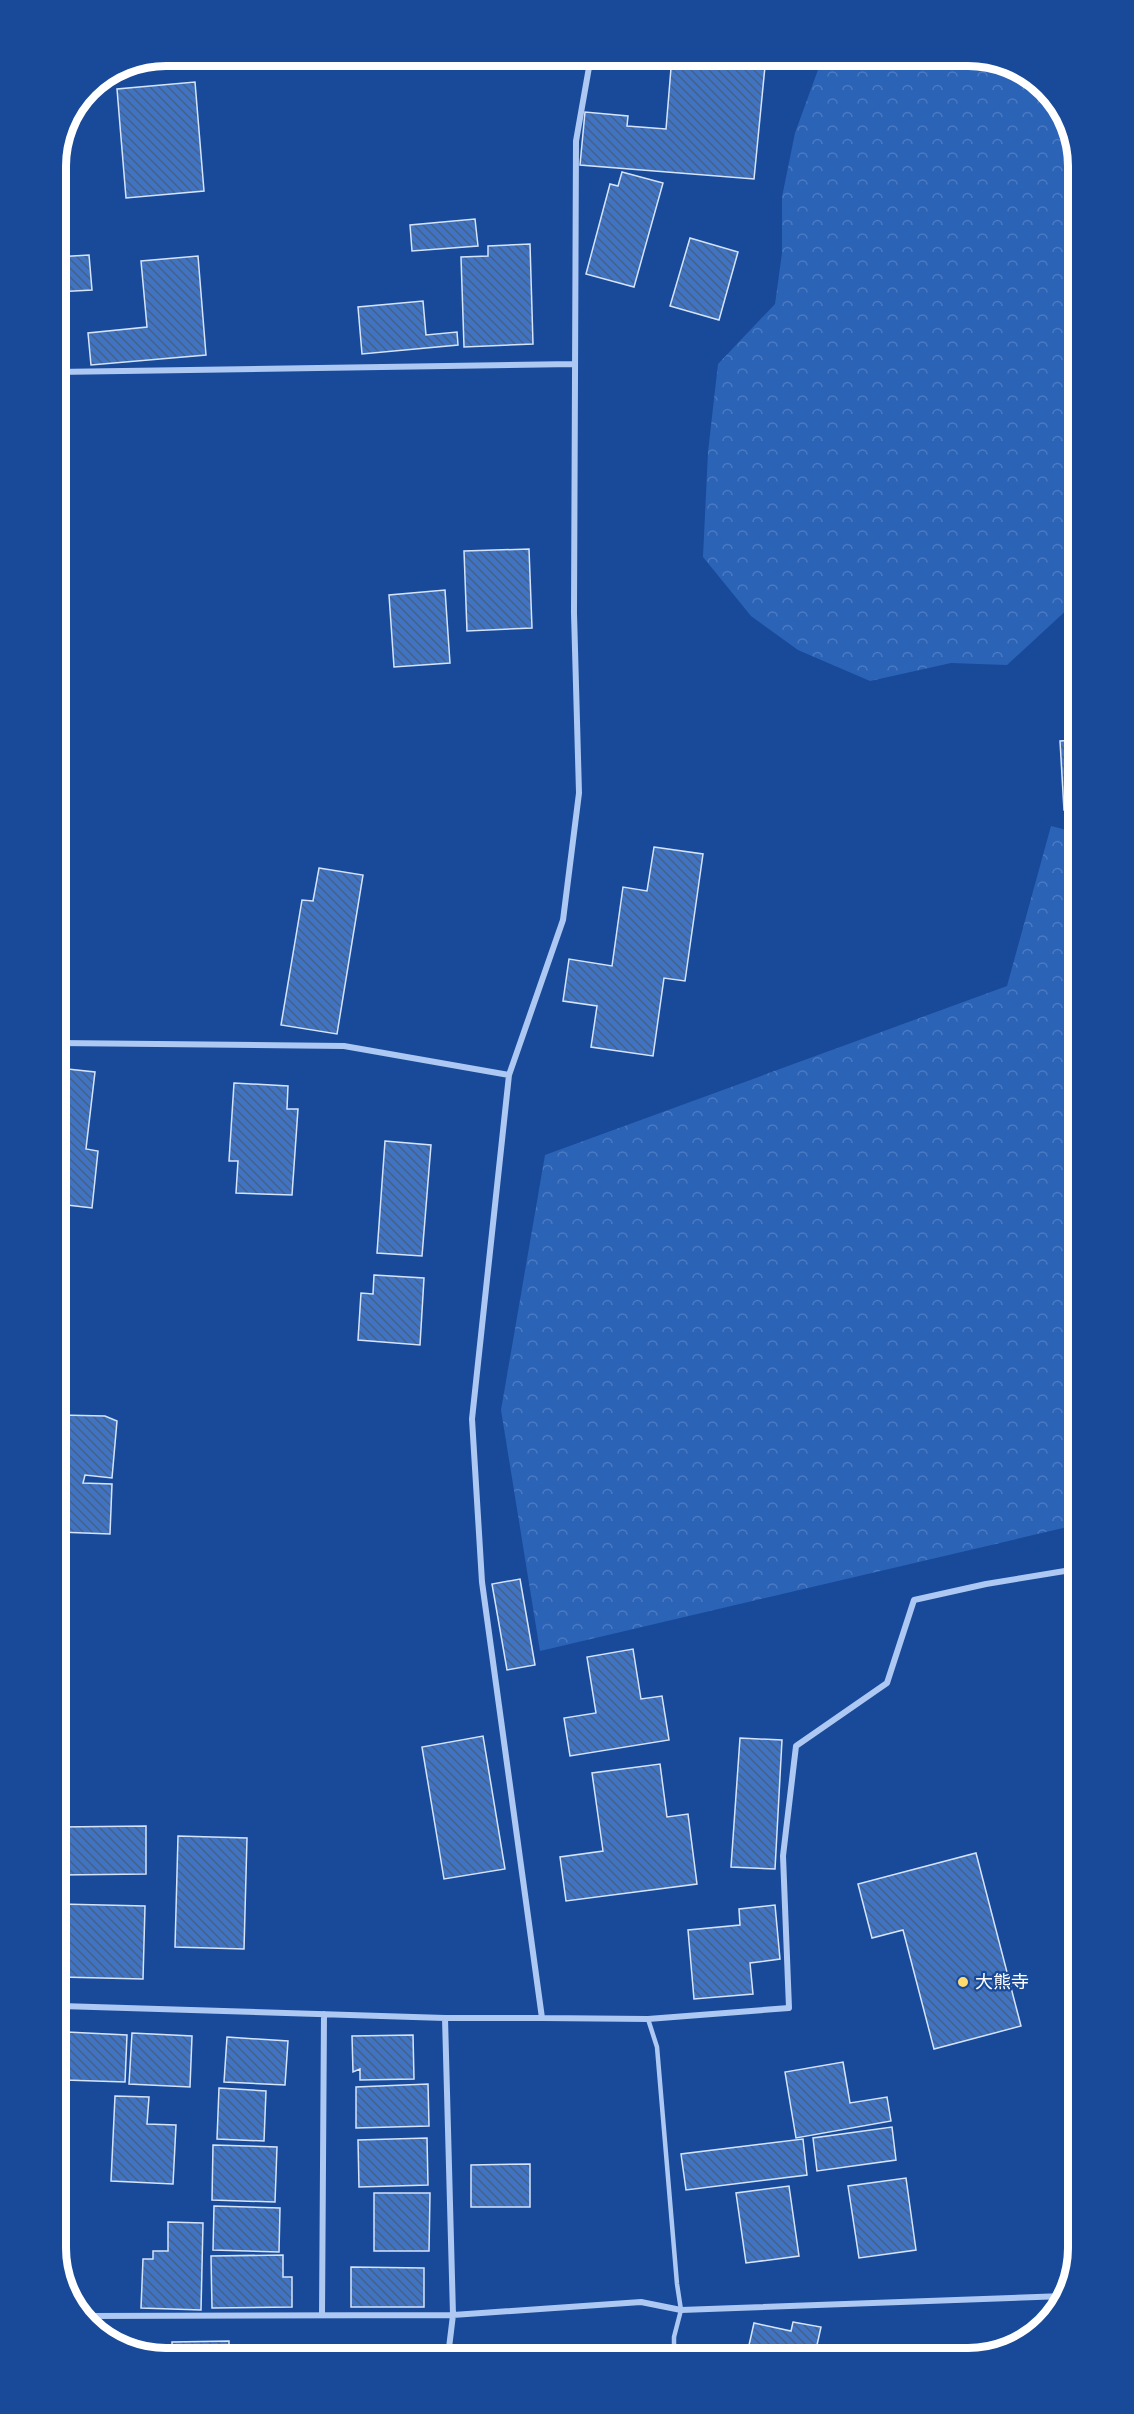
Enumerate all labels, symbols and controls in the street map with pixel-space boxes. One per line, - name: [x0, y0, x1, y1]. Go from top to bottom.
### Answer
- place label: 大熊寺: [975, 1972, 1029, 1992]
- marker: 大熊寺: [956, 1975, 970, 1989]

